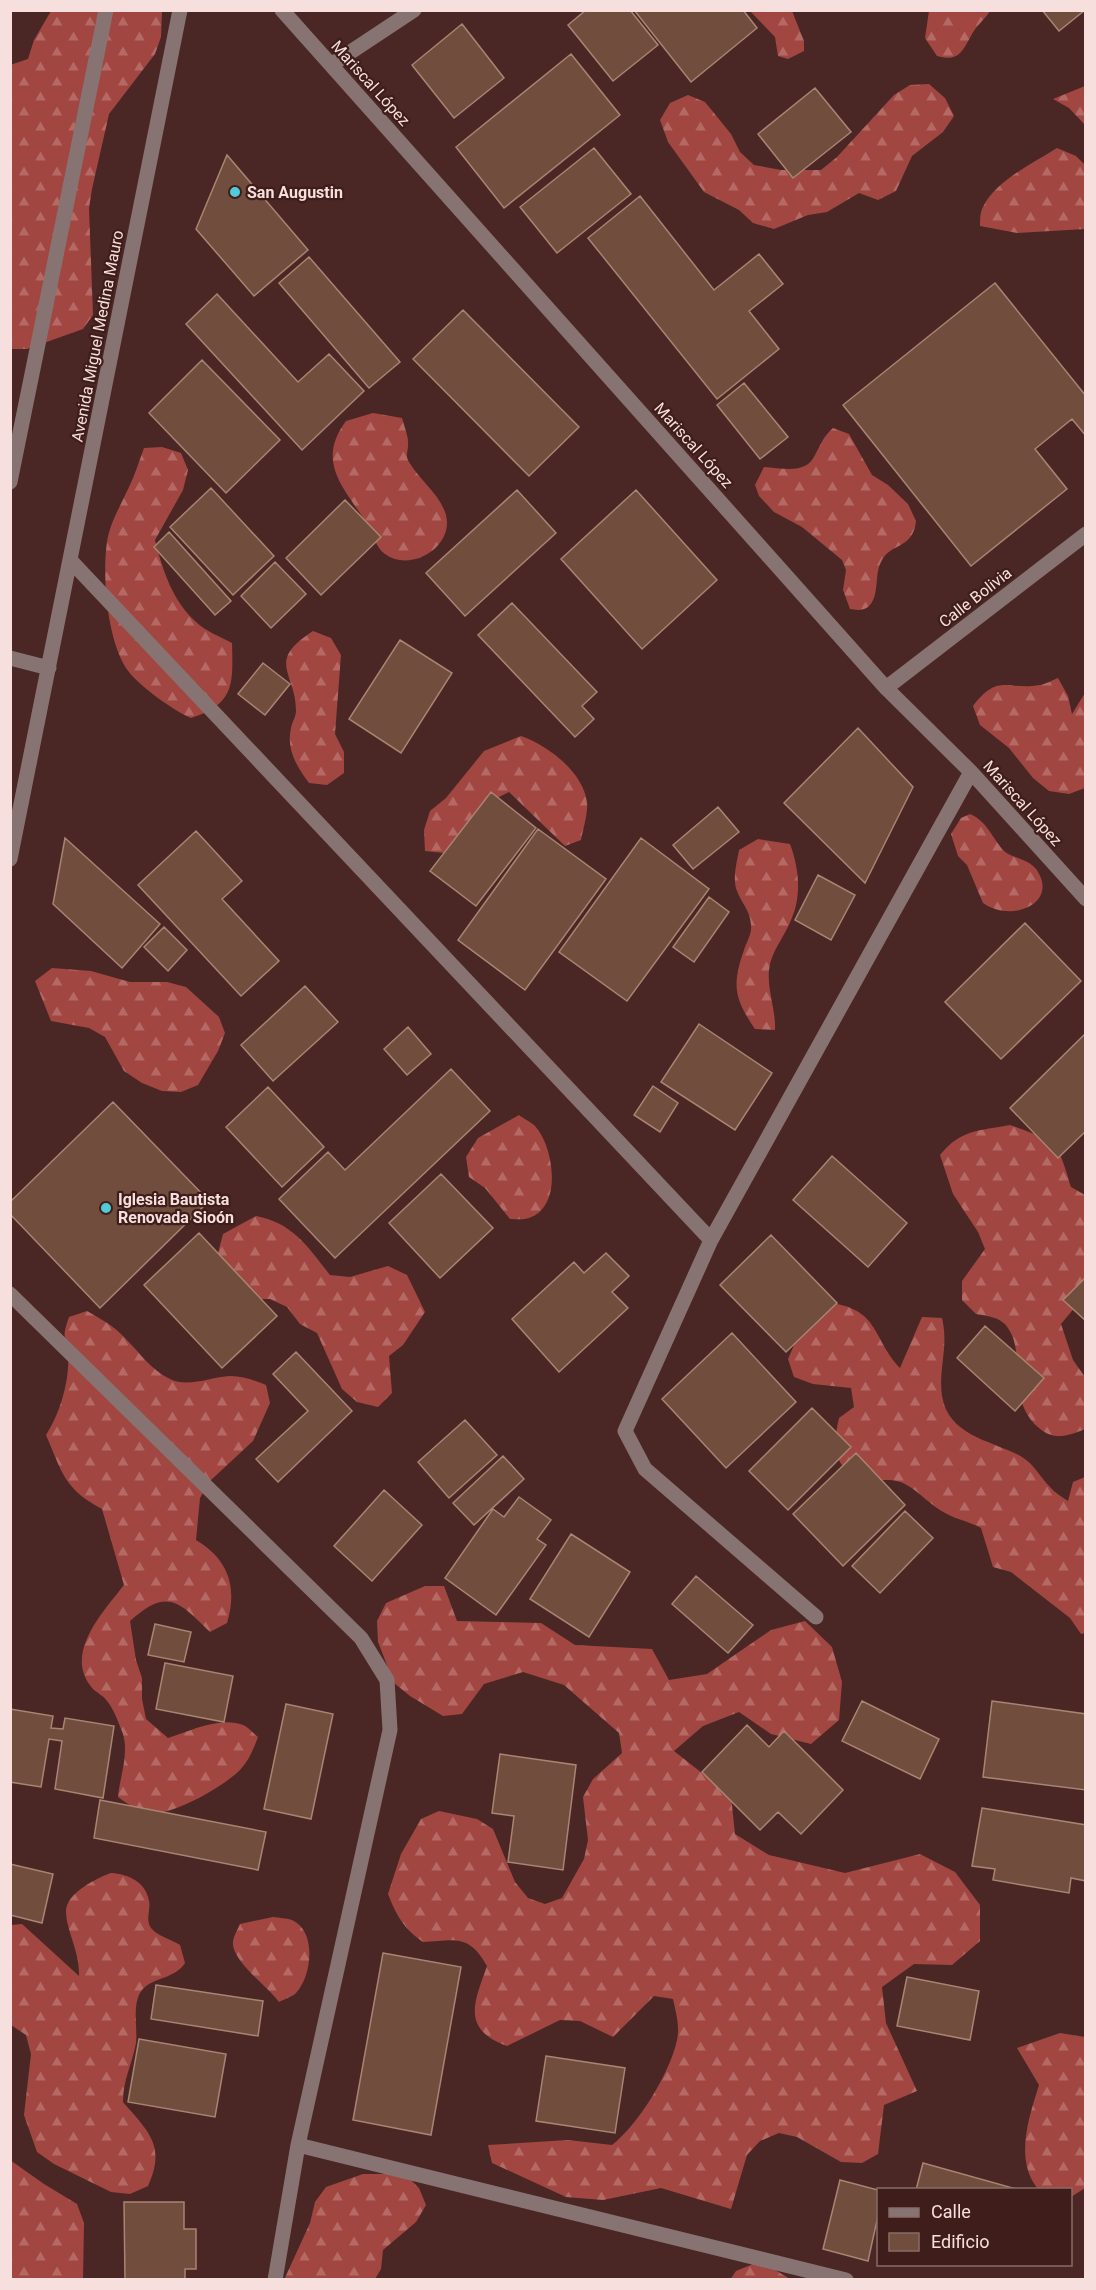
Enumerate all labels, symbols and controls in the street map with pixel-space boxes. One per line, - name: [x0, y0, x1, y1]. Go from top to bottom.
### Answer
- street label: Mariscal López: [327, 37, 414, 130]
- place label: San Augustin: [247, 183, 343, 202]
- marker: San Augustin: [228, 185, 242, 199]
- street label: Avenida Miguel Medina Mauro: [68, 229, 127, 444]
- street label: Mariscal López: [650, 399, 737, 492]
- street label: Calle Bolivia: [935, 563, 1015, 632]
- street label: Mariscal López: [979, 757, 1066, 850]
- place label: Iglesia Bautista Renovada Sioón: [118, 1190, 234, 1227]
- marker: Iglesia Bautista Renovada Sioón: [99, 1201, 113, 1215]
- legend: [877, 2188, 1072, 2266]
- text: Calle: [931, 2201, 971, 2222]
- text: Edificio: [931, 2231, 990, 2252]

